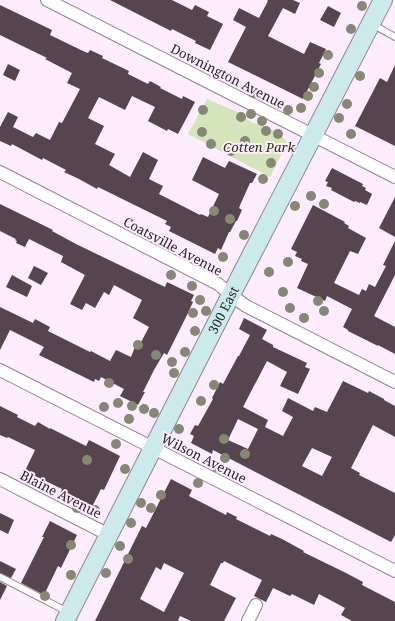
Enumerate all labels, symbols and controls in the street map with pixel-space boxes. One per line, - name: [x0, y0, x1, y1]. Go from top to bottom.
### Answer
- street label: Downington Avenue: [168, 39, 288, 113]
- park label: Cotten Park: [223, 138, 296, 156]
- street label: Coatsville Avenue: [120, 212, 226, 280]
- street label: 300 East: [204, 283, 243, 337]
- street label: Wilson Avenue: [158, 429, 250, 487]
- street label: Blaine Avenue: [17, 466, 105, 522]

